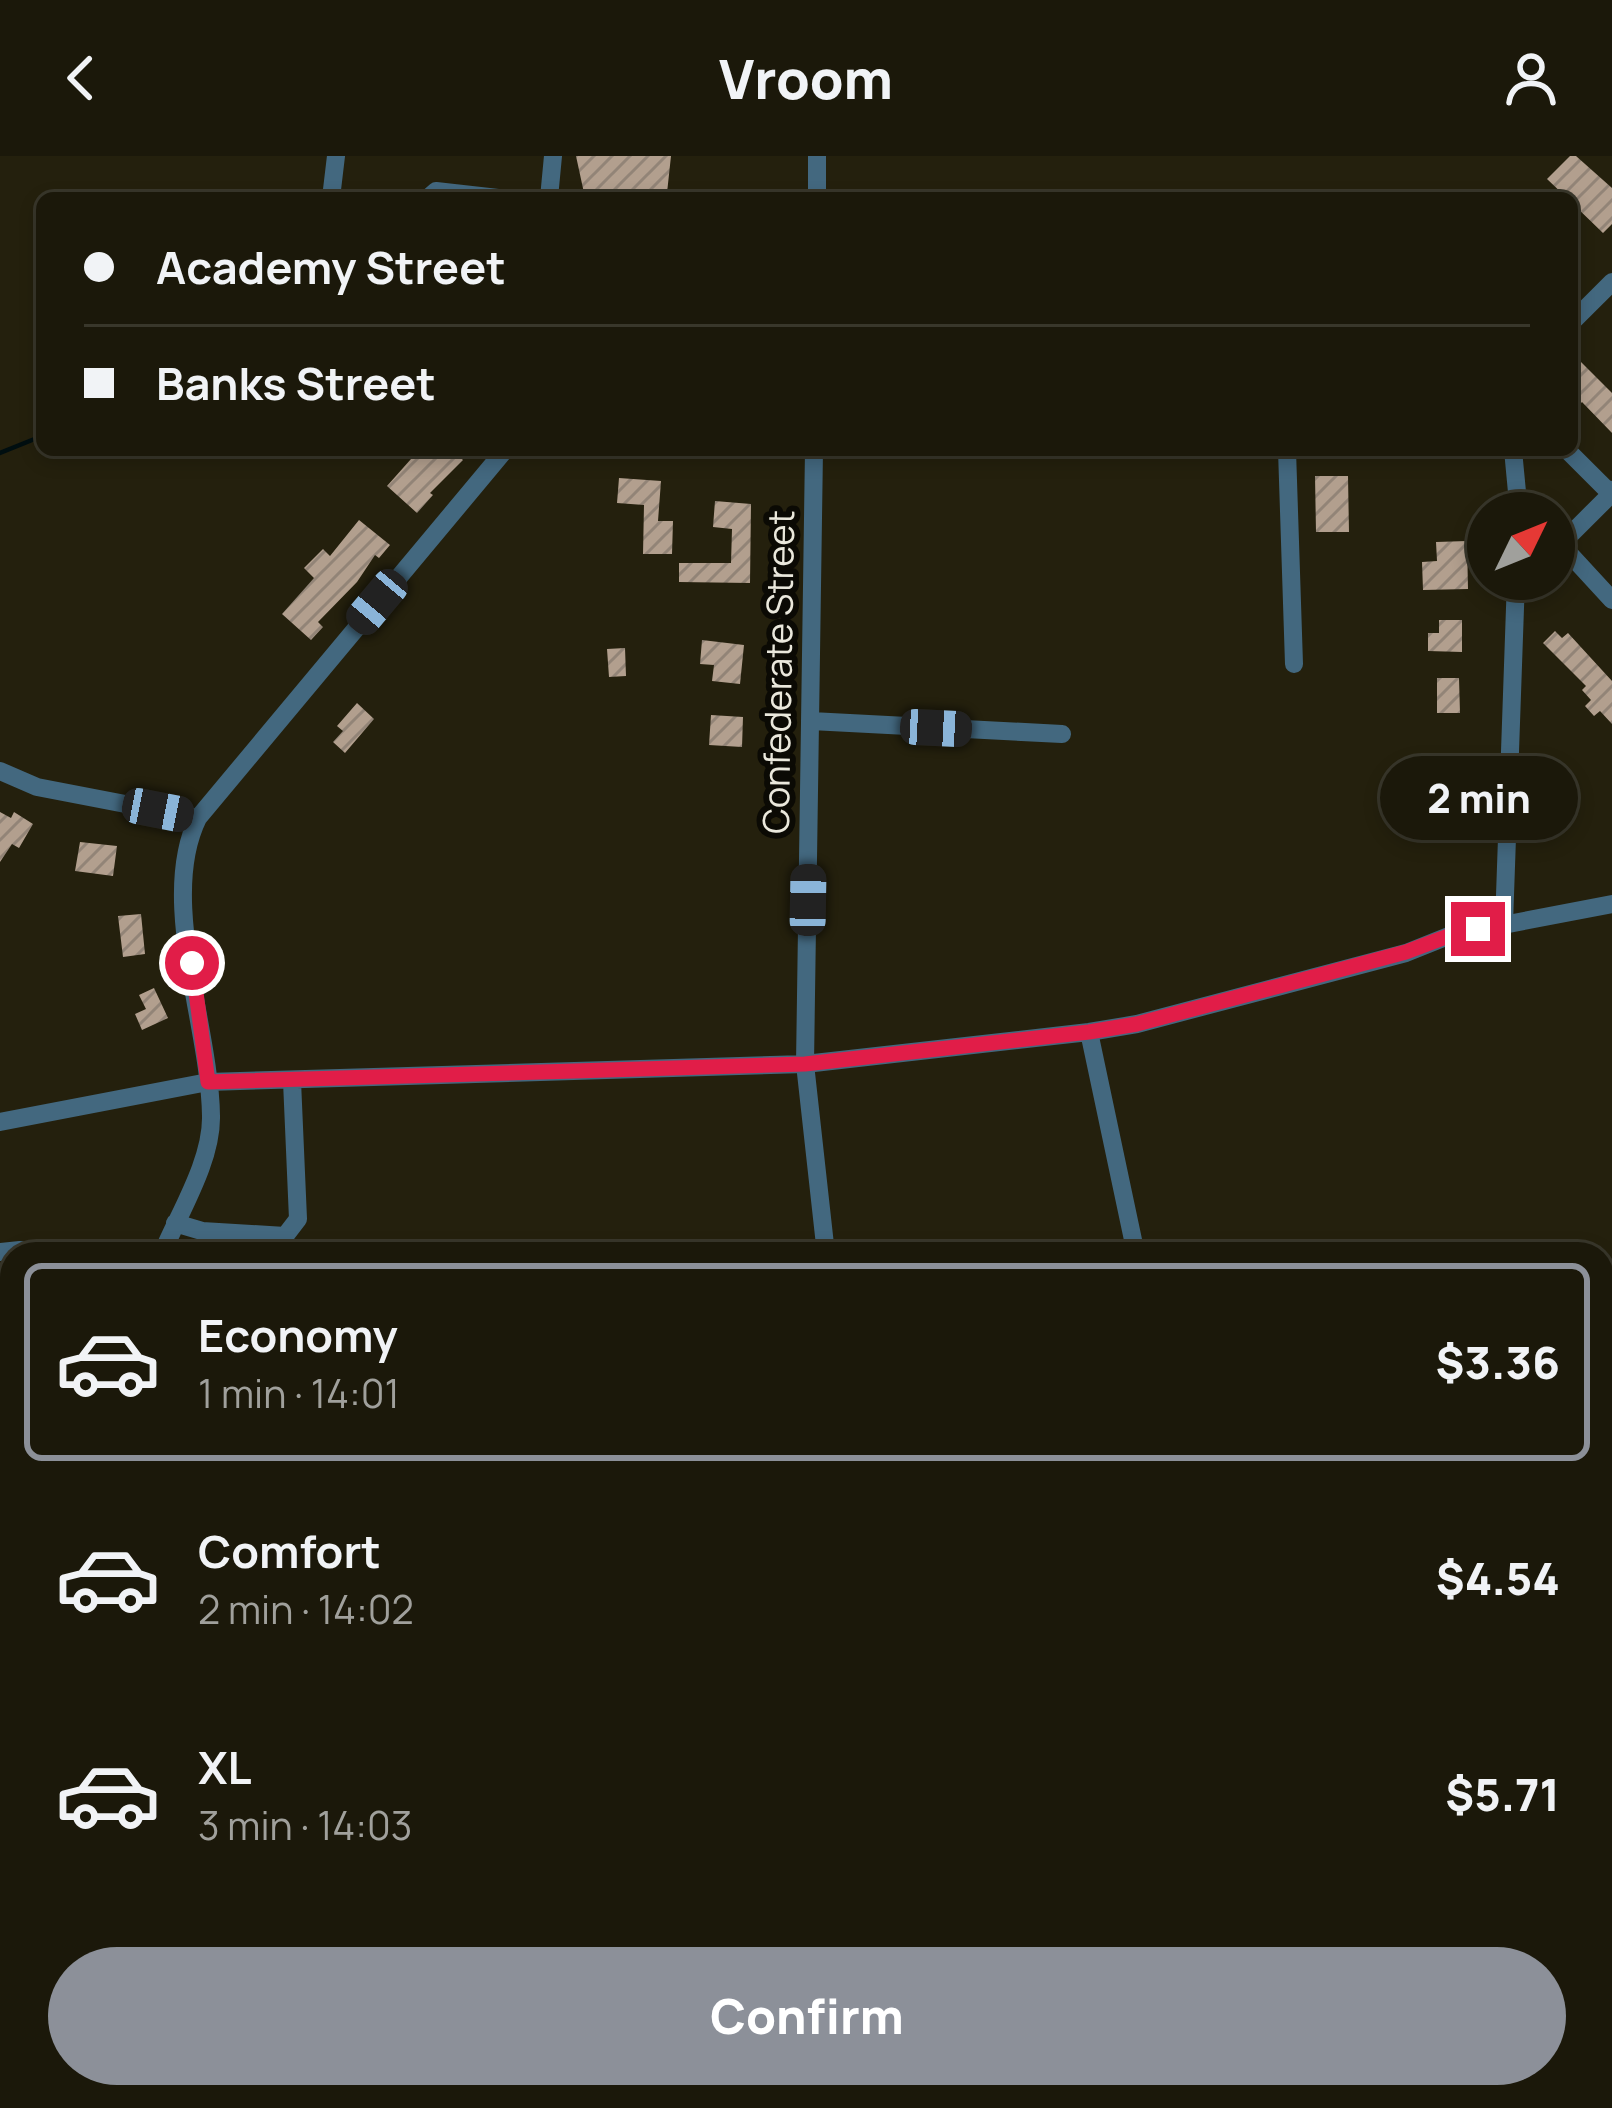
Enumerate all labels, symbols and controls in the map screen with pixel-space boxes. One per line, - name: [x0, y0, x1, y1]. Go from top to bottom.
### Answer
- text: Vroom: [719, 41, 893, 115]
- icon: back: [48, 45, 114, 111]
- icon: person: [1498, 45, 1564, 111]
- text: Academy Street: [156, 236, 506, 298]
- text: Banks Street: [156, 352, 436, 414]
- north arrow: [1467, 492, 1575, 600]
- map controls: [1467, 492, 1575, 600]
- street label: Confederate Street: [751, 510, 805, 834]
- car: [340, 563, 414, 641]
- car: [899, 708, 973, 748]
- callout: 2 min: [1379, 755, 1577, 839]
- text: 2 min: [1427, 771, 1531, 825]
- car: [119, 785, 197, 835]
- car: [789, 864, 827, 936]
- route end: [1451, 902, 1505, 956]
- route start: [165, 936, 219, 990]
- text: Economy: [198, 1304, 398, 1366]
- icon: car: [54, 1308, 162, 1416]
- text: $3.36: [1436, 1331, 1560, 1393]
- text: 1 min · 14:01: [198, 1366, 400, 1420]
- text: Comfort: [198, 1520, 381, 1582]
- icon: car: [54, 1524, 162, 1632]
- text: $4.54: [1436, 1547, 1560, 1609]
- text: 2 min · 14:02: [198, 1582, 414, 1636]
- text: XL: [198, 1736, 252, 1798]
- icon: car: [54, 1740, 162, 1848]
- text: $5.71: [1445, 1763, 1560, 1825]
- text: 3 min · 14:03: [198, 1798, 412, 1852]
- button: Confirm: [48, 1947, 1566, 2085]

